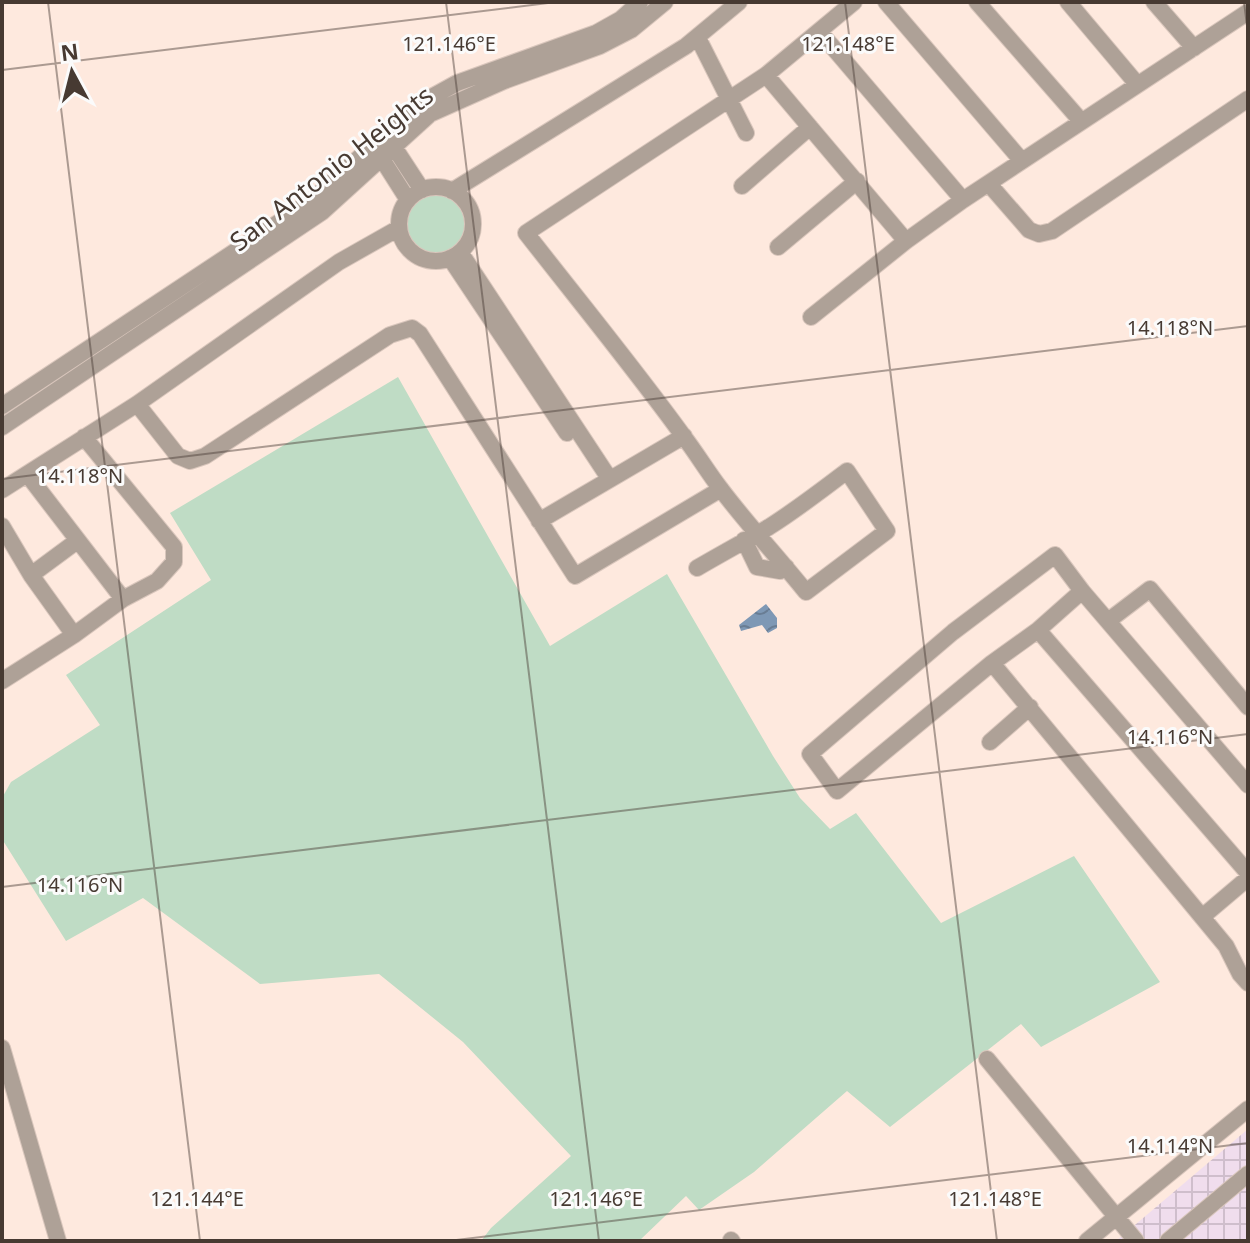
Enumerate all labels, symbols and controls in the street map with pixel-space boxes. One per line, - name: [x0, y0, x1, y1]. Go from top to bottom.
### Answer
- text: 121.146°E: [402, 30, 496, 57]
- text: 121.148°E: [801, 30, 895, 57]
- north arrow: [32, 32, 112, 112]
- text: N: [59, 35, 80, 67]
- street label: San Antonio Heights: [222, 77, 440, 259]
- text: 14.118°N: [1127, 314, 1213, 341]
- text: 14.118°N: [37, 462, 123, 489]
- text: 14.116°N: [1127, 723, 1213, 750]
- text: 14.116°N: [37, 871, 123, 898]
- text: 14.114°N: [1127, 1132, 1213, 1159]
- text: 121.144°E: [150, 1185, 244, 1212]
- text: 121.146°E: [549, 1185, 643, 1212]
- text: 121.148°E: [948, 1185, 1042, 1212]

